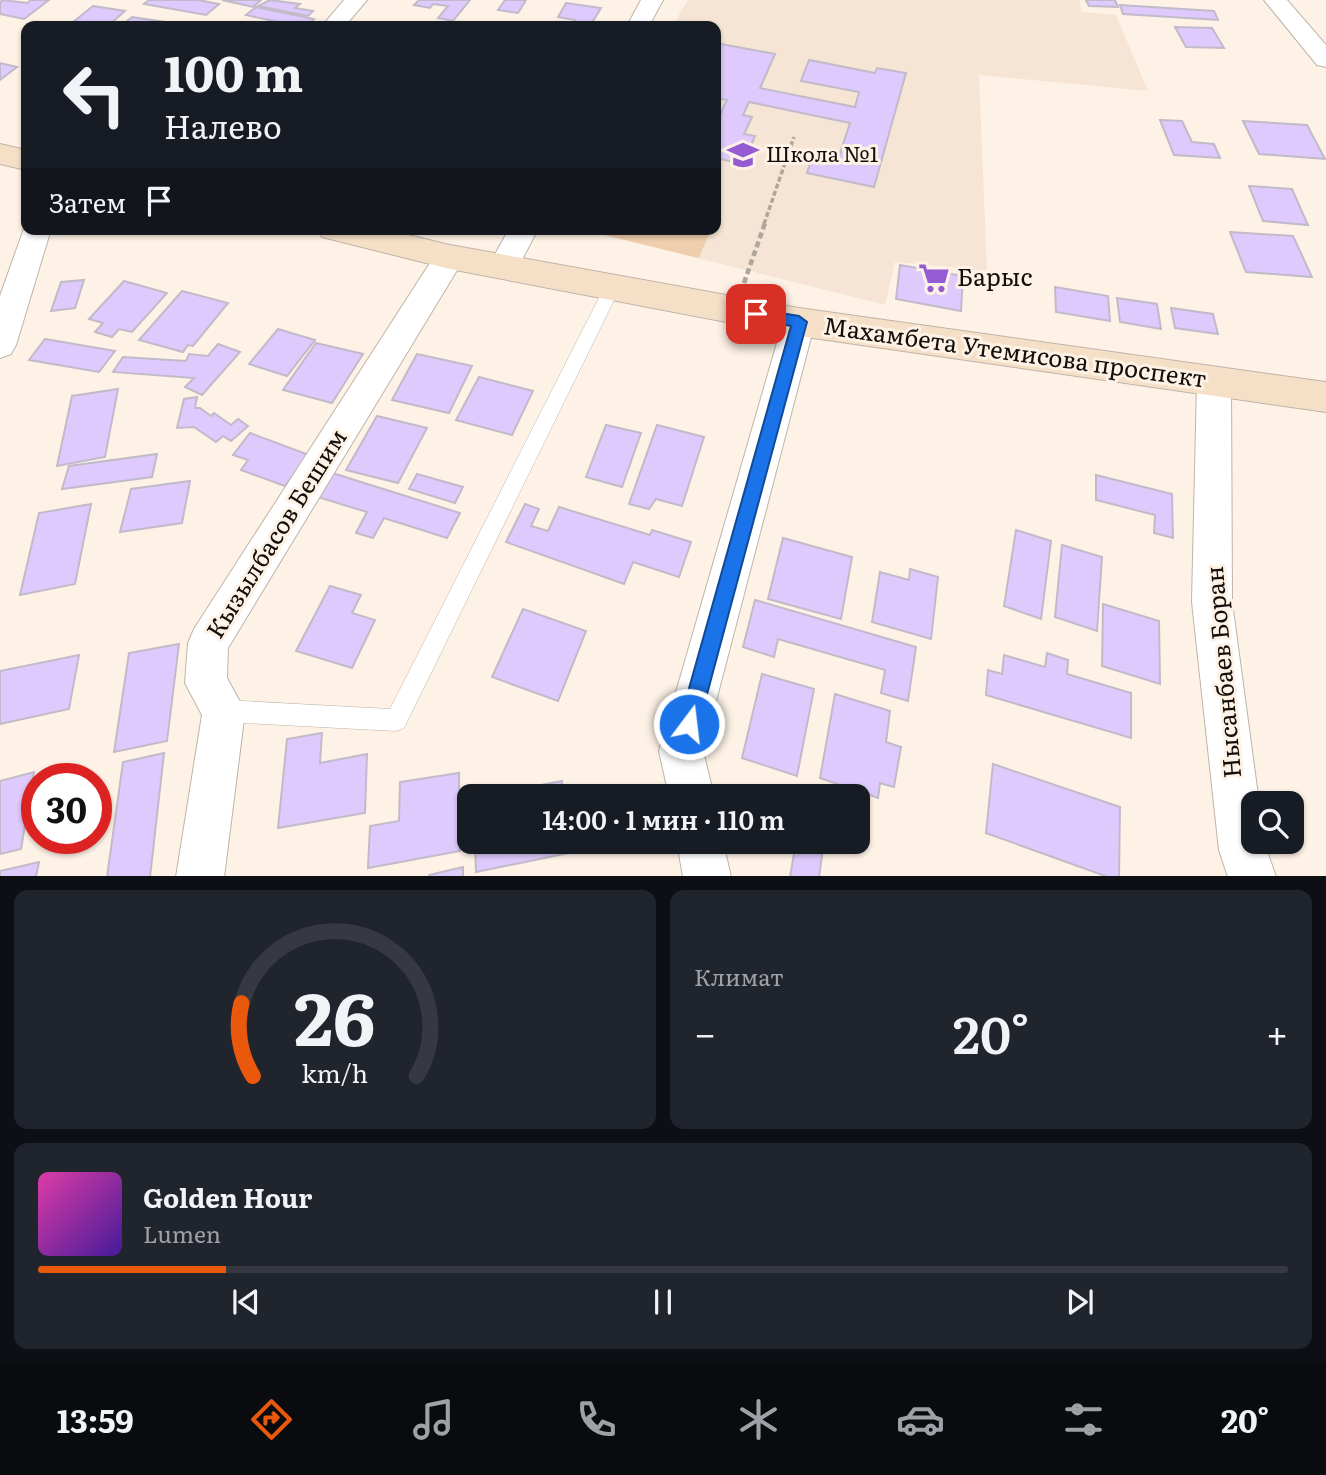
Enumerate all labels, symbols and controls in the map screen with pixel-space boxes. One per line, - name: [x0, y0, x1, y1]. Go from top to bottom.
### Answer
- text: 100 m: [164, 34, 303, 107]
- icon: left: [49, 49, 140, 140]
- text: Налево: [164, 101, 282, 149]
- place label: Школа №1: [766, 137, 879, 168]
- school or university icon: Школа №1: [726, 138, 760, 172]
- text: Затем: [49, 182, 126, 221]
- icon: arrive: [140, 182, 178, 220]
- place label: Барыс: [957, 258, 1032, 293]
- supermarket icon: Барыс: [917, 261, 951, 295]
- pin: [726, 284, 786, 344]
- icon: arrive: [737, 295, 775, 333]
- street label: Махамбета Утемисова проспект: [822, 306, 1209, 395]
- street label: Кызылбасов Бешим: [196, 421, 354, 644]
- street label: Нысанбаев Боран: [1195, 565, 1248, 780]
- position arrow: [652, 687, 726, 761]
- speed limit sign: 30: [21, 763, 112, 854]
- map controls: [1241, 791, 1304, 854]
- button: search: [1241, 791, 1304, 854]
- text: 14:00 · 1 мин · 110 m: [542, 799, 785, 838]
- text: Климат: [694, 959, 784, 993]
- text: 26: [294, 960, 376, 1068]
- text: 20°: [953, 993, 1029, 1070]
- text: −: [694, 1003, 716, 1060]
- text: +: [1266, 1003, 1288, 1060]
- text: km/h: [302, 1053, 368, 1090]
- text: Golden Hour: [143, 1177, 312, 1216]
- text: Lumen: [143, 1216, 221, 1250]
- icon: previous: [227, 1283, 265, 1321]
- icon: pause: [644, 1283, 682, 1321]
- icon: next: [1061, 1283, 1099, 1321]
- text: 13:59: [57, 1395, 134, 1443]
- icon: directions: [247, 1395, 296, 1444]
- icon: music: [409, 1395, 458, 1444]
- icon: phone: [572, 1395, 621, 1444]
- icon: climate: [734, 1395, 783, 1444]
- icon: car: [896, 1395, 945, 1444]
- icon: filters: [1059, 1395, 1108, 1444]
- text: 20°: [1221, 1395, 1269, 1443]

